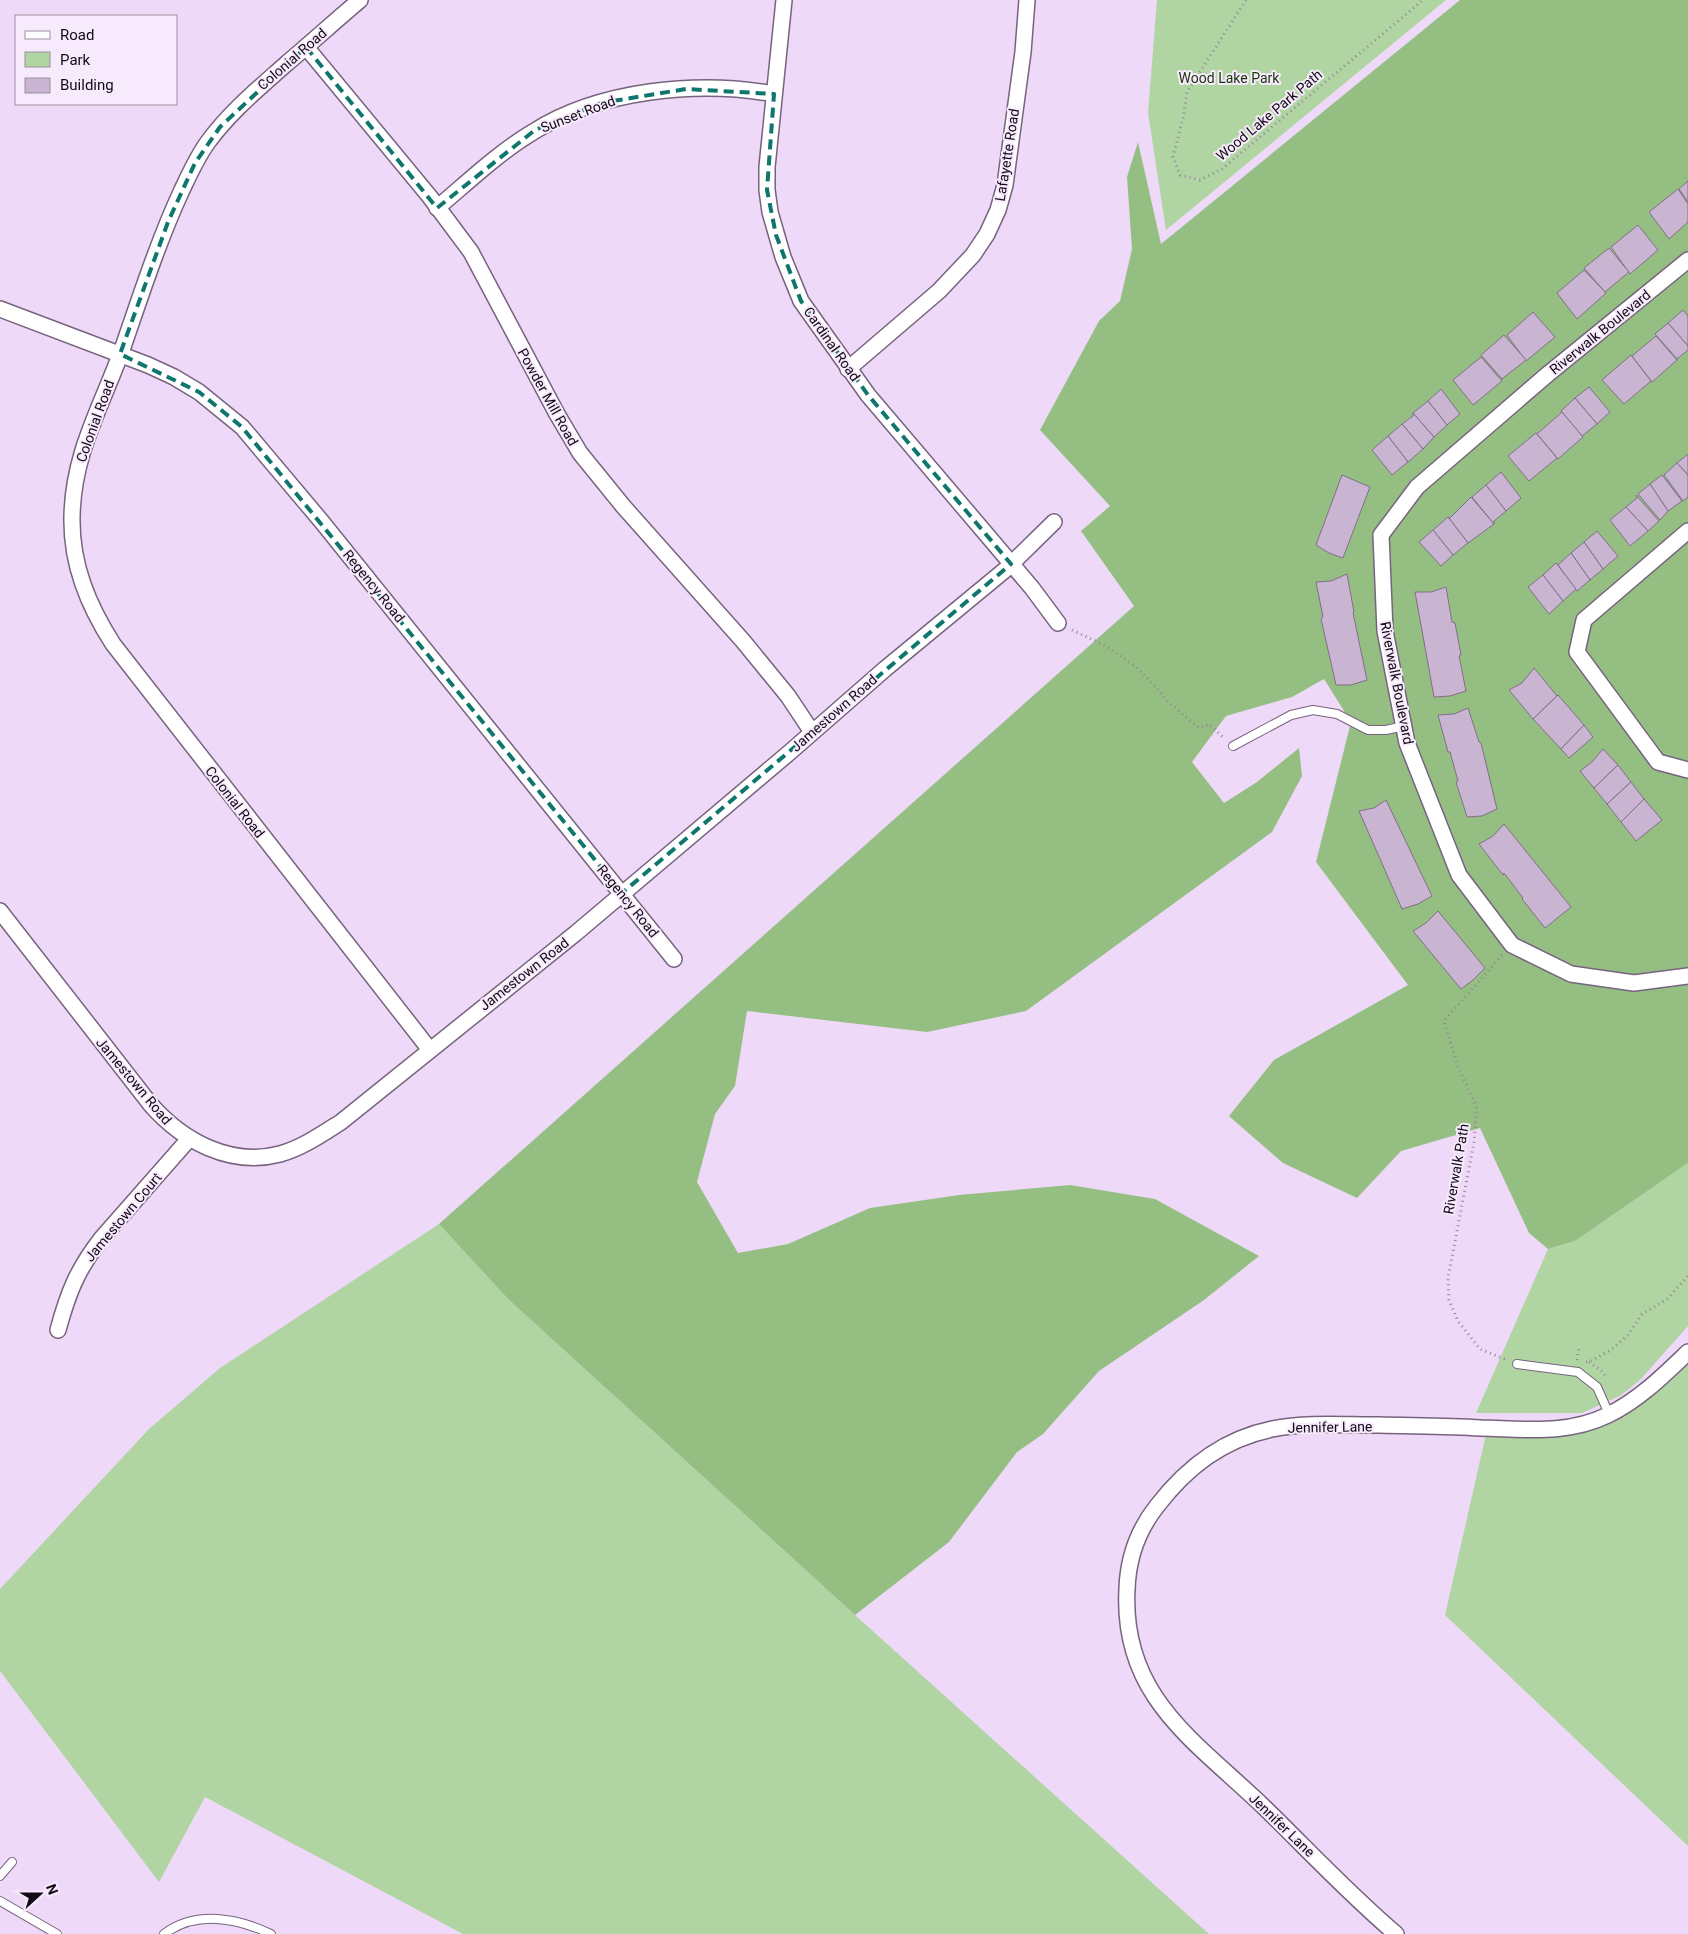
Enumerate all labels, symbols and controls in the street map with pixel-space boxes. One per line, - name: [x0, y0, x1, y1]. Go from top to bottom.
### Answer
- legend: [15, 15, 178, 105]
- street label: Colonial Road: [254, 25, 330, 93]
- text: Road: [60, 26, 94, 44]
- text: Park: [60, 51, 91, 69]
- street label: Wood Lake Park Path: [1213, 66, 1325, 164]
- park label: Wood Lake Park: [1179, 70, 1280, 86]
- text: Building: [60, 76, 114, 94]
- street label: Sunset Road: [538, 92, 618, 136]
- street label: Lafayette Road: [992, 107, 1022, 203]
- street label: Riverwalk Boulevard: [1546, 286, 1654, 378]
- street label: Cardinal Road: [800, 304, 864, 384]
- street label: Powder Mill Road: [515, 346, 581, 448]
- street label: Colonial Road: [73, 378, 117, 464]
- street label: Regency Road: [340, 547, 408, 625]
- street label: Riverwalk Boulevard: [1377, 620, 1417, 746]
- street label: Jamestown Road: [788, 671, 880, 755]
- street label: Colonial Road: [202, 763, 268, 841]
- street label: Regency Road: [594, 862, 662, 940]
- street label: Jamestown Road: [476, 934, 572, 1014]
- street label: Jamestown Road: [93, 1034, 175, 1128]
- street label: Riverwalk Path: [1440, 1122, 1472, 1216]
- street label: Jamestown Court: [81, 1169, 165, 1265]
- street label: Jennifer Lane: [1288, 1418, 1372, 1436]
- street label: Jennifer Lane: [1246, 1790, 1318, 1860]
- north arrow: [15, 1869, 65, 1919]
- text: N: [43, 1882, 61, 1897]

